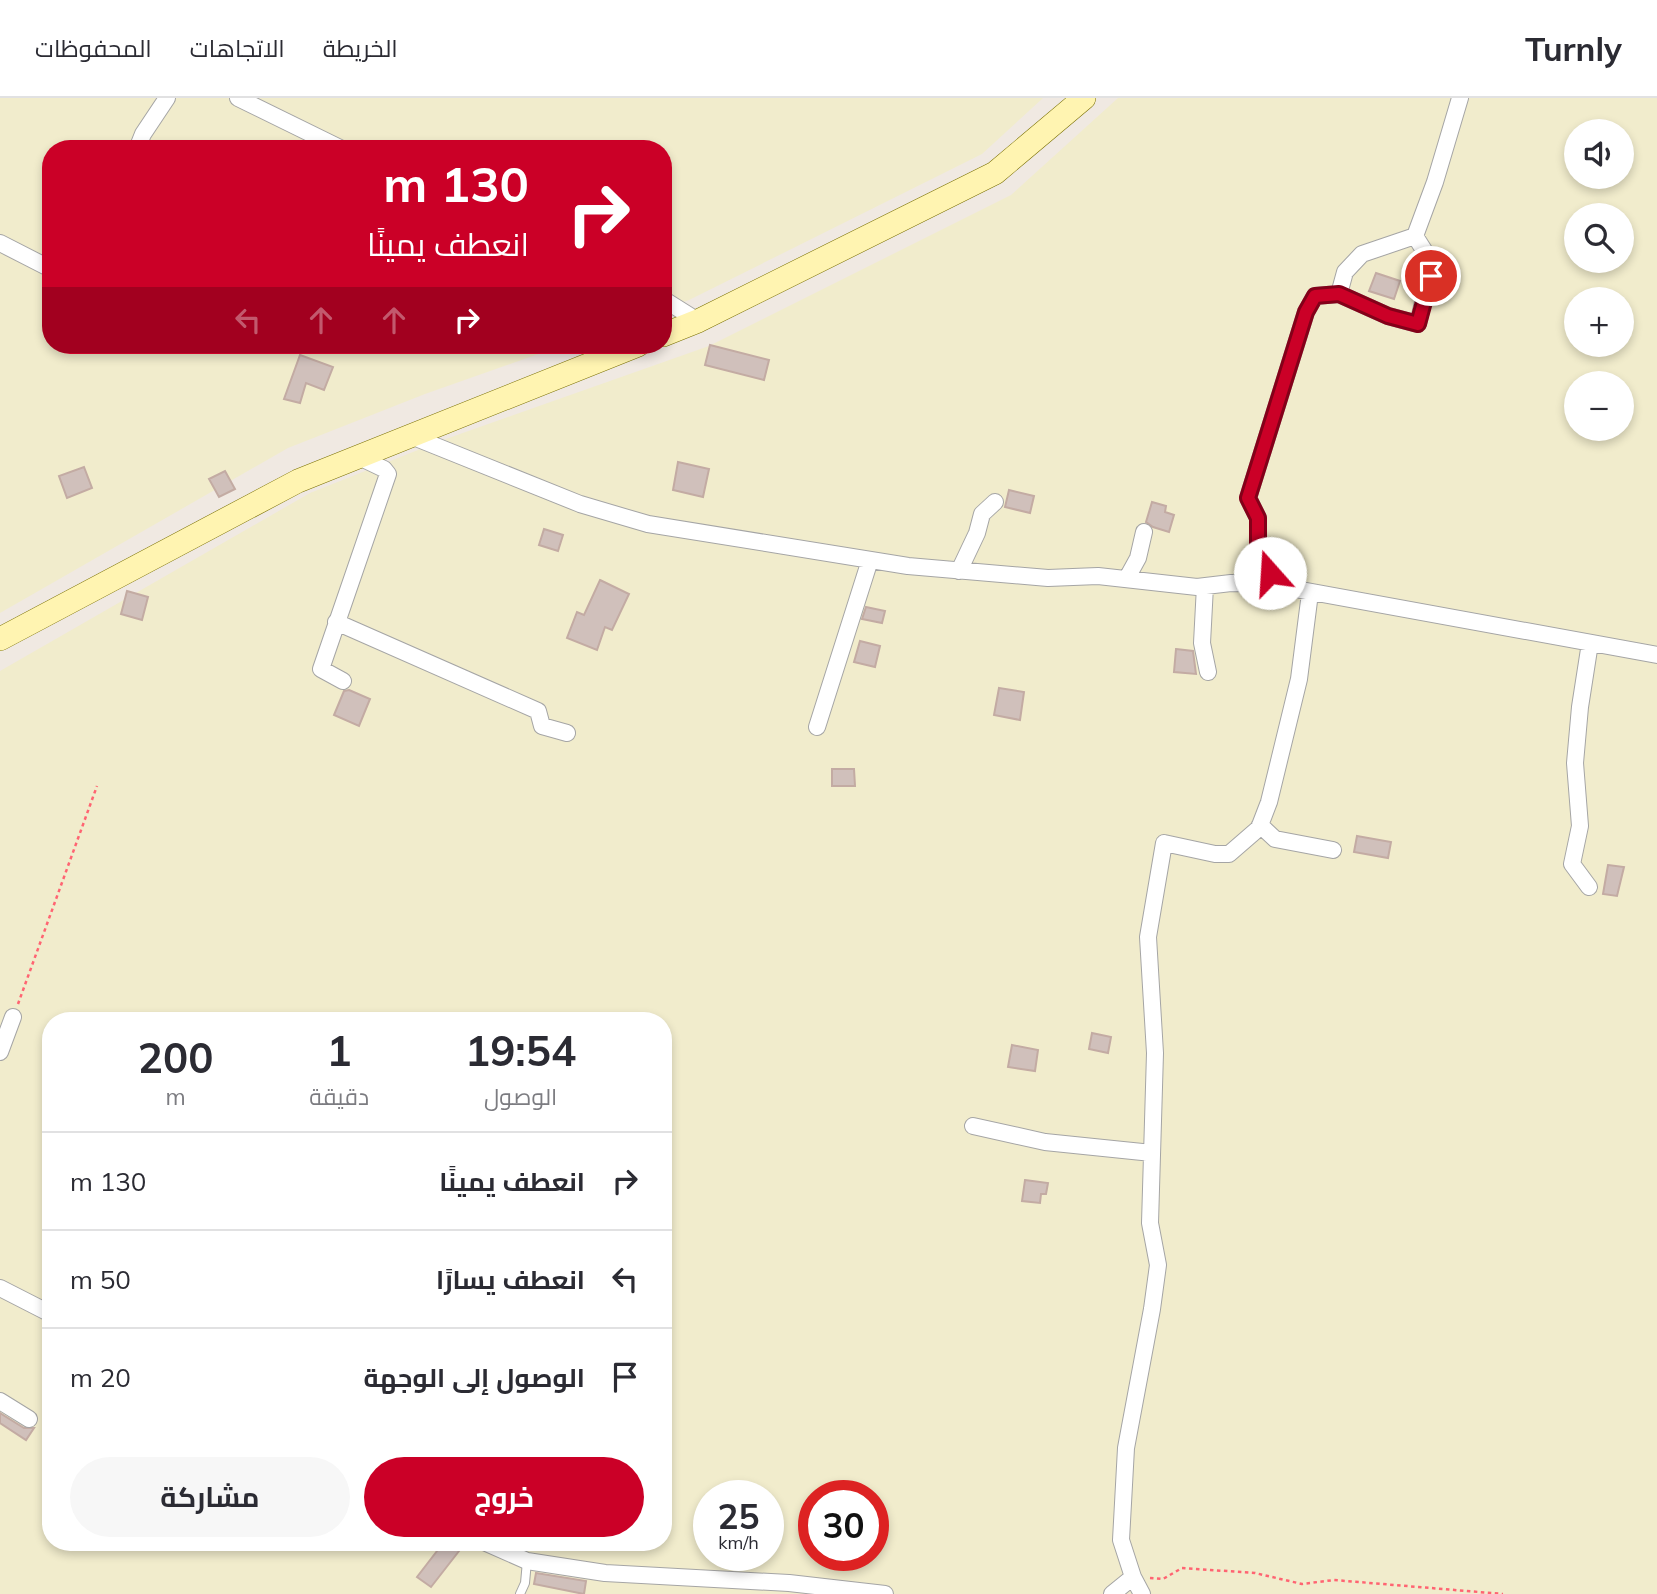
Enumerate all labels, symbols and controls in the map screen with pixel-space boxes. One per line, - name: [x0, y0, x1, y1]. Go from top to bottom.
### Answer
- text: Turnly: [1525, 28, 1622, 69]
- text: المحفوظات: [35, 33, 152, 63]
- text: الاتجاهات: [190, 33, 285, 63]
- text: الخريطة: [323, 33, 398, 63]
- map controls: [1564, 119, 1634, 441]
- button: sound: [1564, 119, 1634, 189]
- text: 130 m: [383, 153, 529, 214]
- icon: right: [553, 168, 644, 259]
- button: search: [1564, 203, 1634, 273]
- text: انعطف يمينًا: [367, 224, 529, 264]
- pin: [1401, 246, 1461, 306]
- icon: arrive: [1412, 257, 1450, 295]
- button: +: [1564, 287, 1634, 357]
- icon: left: [229, 301, 267, 339]
- icon: ahead: [302, 301, 340, 339]
- icon: ahead: [375, 301, 413, 339]
- icon: right: [448, 301, 486, 339]
- button: −: [1564, 371, 1634, 441]
- position arrow: [1233, 536, 1307, 610]
- text: 1: [327, 1024, 352, 1077]
- text: 19:54: [465, 1024, 576, 1077]
- text: 200: [138, 1031, 213, 1084]
- text: m: [166, 1082, 186, 1111]
- text: دقيقة: [309, 1082, 369, 1111]
- text: الوصول: [484, 1082, 557, 1111]
- icon: right: [606, 1162, 644, 1200]
- text: 130 m: [70, 1165, 146, 1198]
- text: انعطف يمينًا: [439, 1165, 585, 1198]
- icon: left: [606, 1260, 644, 1298]
- text: 50 m: [70, 1263, 131, 1296]
- text: انعطف يسارًا: [436, 1263, 585, 1296]
- icon: arrive: [606, 1358, 644, 1396]
- text: 20 m: [70, 1361, 131, 1394]
- text: الوصول إلى الوجهة: [364, 1361, 585, 1394]
- button: مشاركة: [70, 1457, 350, 1537]
- button: خروج: [364, 1457, 644, 1537]
- speed limit sign: 30: [798, 1480, 889, 1571]
- text: 25: [717, 1494, 760, 1538]
- text: km/h: [718, 1531, 759, 1554]

